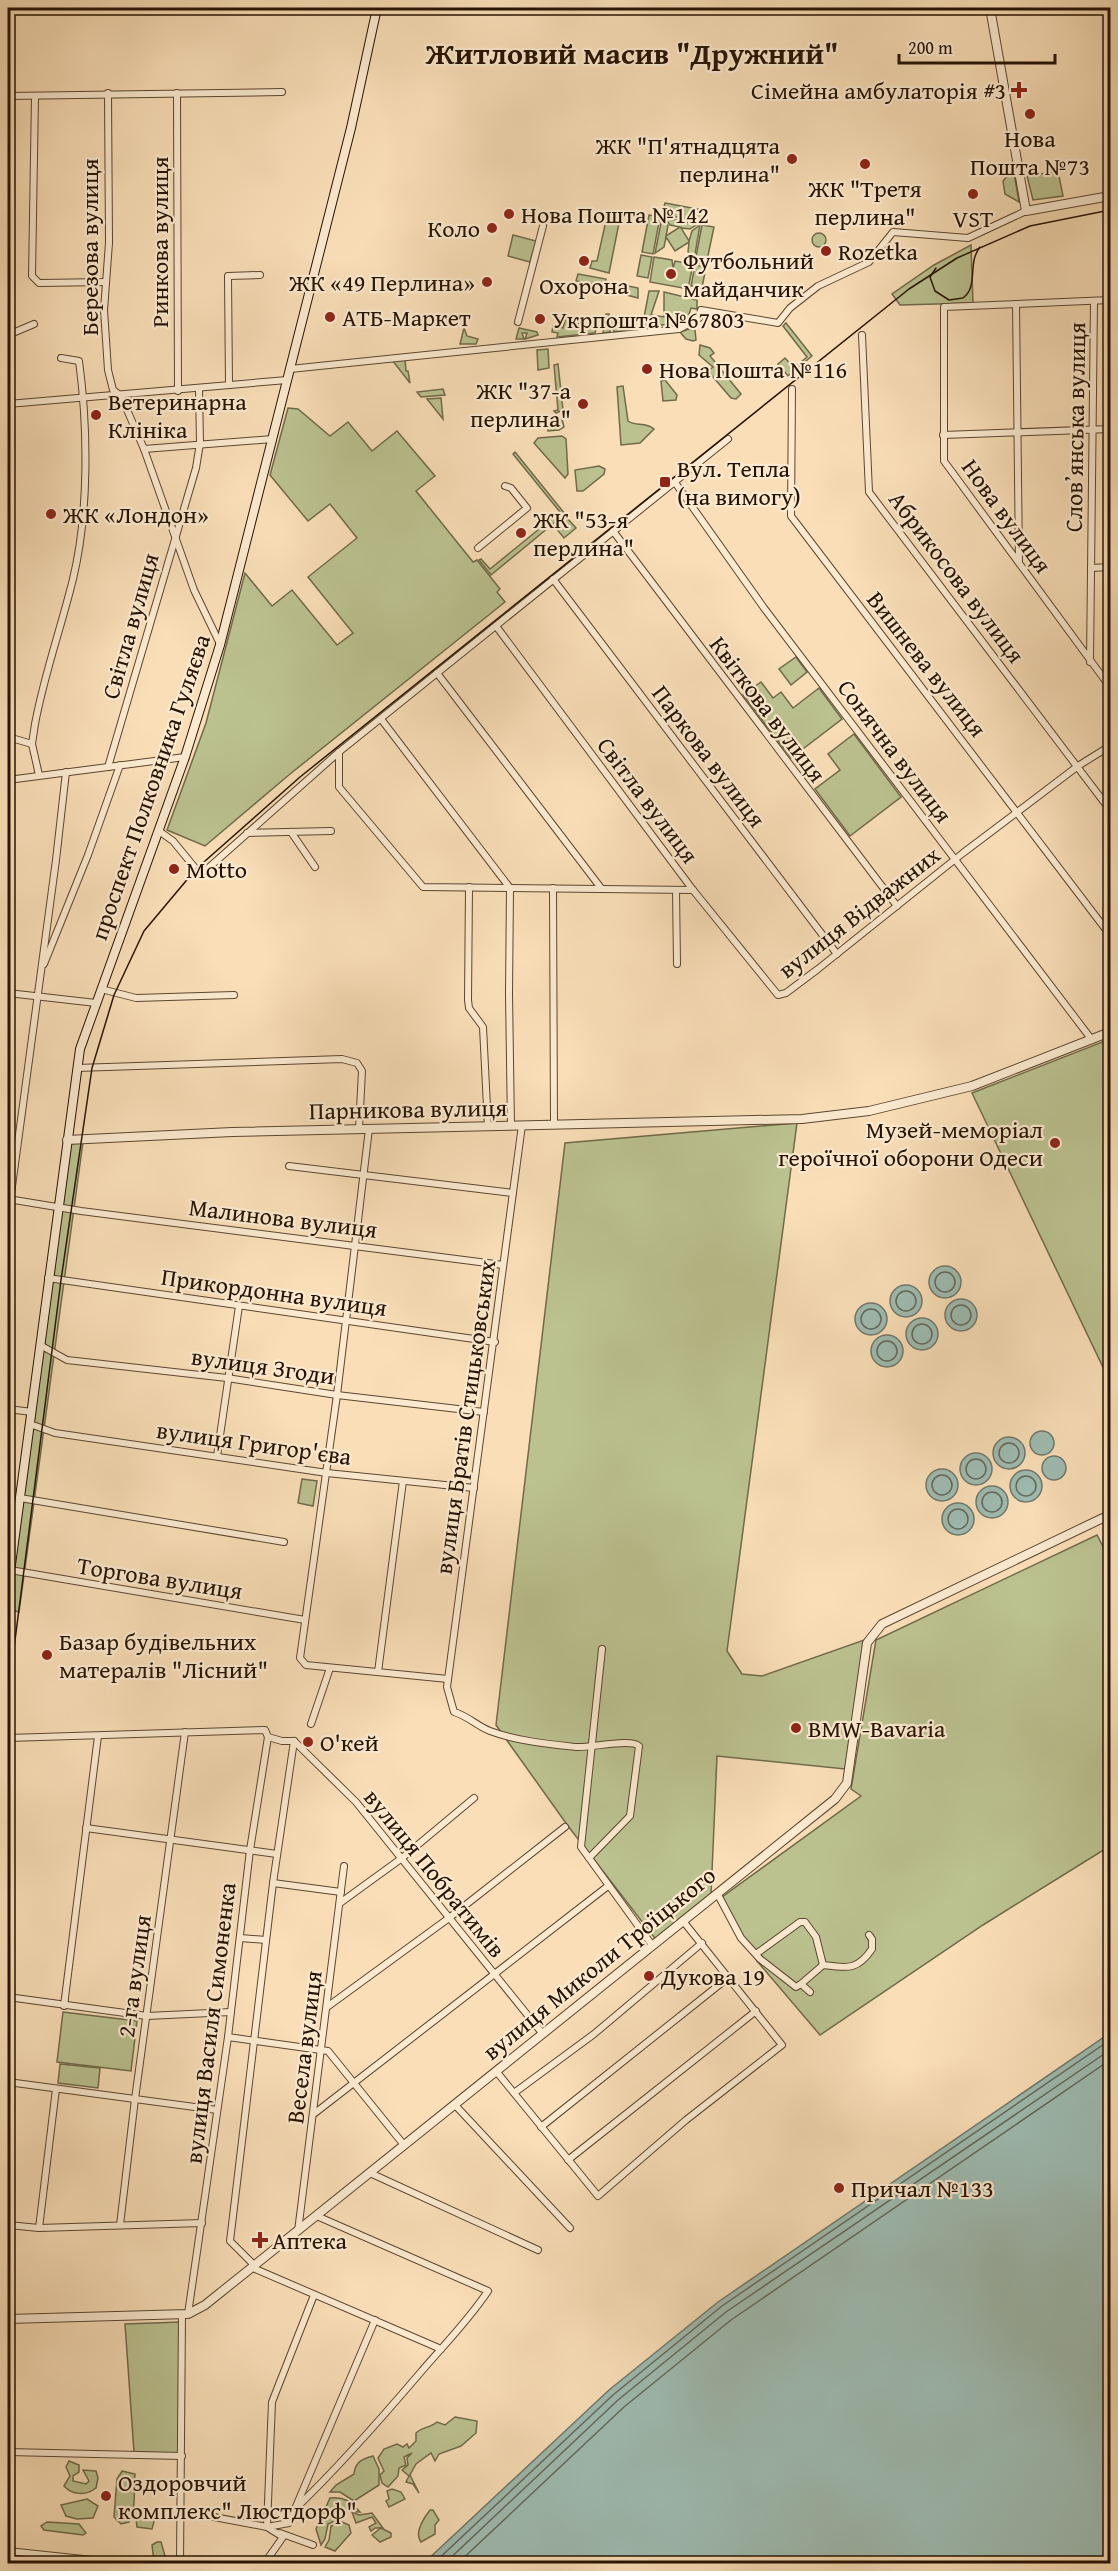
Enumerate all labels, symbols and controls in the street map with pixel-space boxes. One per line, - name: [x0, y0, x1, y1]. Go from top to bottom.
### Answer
- scale bar: [899, 27, 1055, 65]
- district label: Житловий масив "Дружний": [424, 31, 839, 75]
- text: 200 m: [908, 34, 953, 61]
- place label: Сімейна амбулаторія #3: [751, 73, 1006, 108]
- marker: Сімейна амбулаторія #3: [1010, 81, 1028, 99]
- marker: Нова Пошта №73: [1023, 107, 1037, 121]
- place label: Нова Пошта №73: [970, 121, 1090, 184]
- place label: ЖК "П'ятнадцята перлина": [595, 128, 781, 191]
- marker: ЖК "П'ятнадцята перлина": [785, 152, 799, 166]
- street label: Ринкова вулиця: [142, 156, 177, 328]
- marker: ЖК "Третя перлина": [858, 157, 872, 171]
- street label: Березова вулиця: [72, 158, 107, 336]
- place label: ЖК "Третя перлина": [807, 171, 922, 234]
- marker: VST: [966, 187, 980, 201]
- place label: Нова Пошта №142: [521, 197, 709, 232]
- place label: VST: [953, 201, 993, 236]
- marker: Нова Пошта №142: [502, 207, 516, 221]
- place label: Коло: [428, 211, 480, 246]
- marker: Коло: [485, 221, 499, 235]
- place label: Rozetka: [838, 234, 918, 269]
- place label: Футбольний майданчик: [683, 243, 814, 306]
- marker: Rozetka: [819, 244, 833, 258]
- marker: Охорона: [577, 254, 591, 268]
- place label: ЖК «49 Перлина»: [288, 265, 475, 300]
- marker: Футбольний майданчик: [664, 267, 678, 281]
- place label: Охорона: [539, 268, 629, 303]
- marker: ЖК «49 Перлина»: [480, 275, 494, 289]
- place label: АТБ-Маркет: [342, 300, 471, 335]
- place label: Укрпошта №67803: [552, 302, 745, 337]
- marker: АТБ-Маркет: [323, 310, 337, 324]
- marker: Укрпошта №67803: [533, 312, 547, 326]
- street label: Словʼянська вулиця: [1056, 322, 1094, 532]
- place label: Нова Пошта №116: [659, 352, 847, 387]
- marker: Нова Пошта №116: [640, 362, 654, 376]
- place label: ЖК "37-а перлина": [470, 373, 572, 436]
- place label: Ветеринарна Клініка: [108, 384, 247, 447]
- marker: ЖК "37-а перлина": [576, 397, 590, 411]
- marker: Ветеринарна Клініка: [89, 408, 103, 422]
- place label: Вул. Тепла (на вимогу): [677, 451, 801, 514]
- street label: Нова вулиця: [954, 452, 1060, 580]
- marker: Вул. Тепла (на вимогу): [658, 475, 672, 489]
- street label: Абрикосова вулиця: [881, 484, 1033, 670]
- place label: ЖК «Лондон»: [62, 497, 209, 532]
- place label: ЖК "53-я перлина": [532, 502, 634, 565]
- marker: ЖК «Лондон»: [44, 507, 58, 521]
- marker: ЖК "53-я перлина": [514, 526, 528, 540]
- street label: Світла вулиця: [92, 549, 168, 703]
- street label: Вишнева вулиця: [859, 584, 995, 744]
- street label: проспект Полковника Гуляєва: [81, 629, 219, 945]
- street label: Квіткова вулиця: [701, 629, 835, 789]
- street label: Сонячна вулиця: [829, 672, 961, 830]
- street label: Паркова вулиця: [644, 677, 774, 835]
- street label: Світла вулиця: [589, 729, 707, 871]
- street label: вулиця Відважних: [771, 837, 948, 986]
- place label: Motto: [186, 852, 247, 887]
- marker: Motto: [167, 862, 181, 876]
- street label: Парникова вулиця: [308, 1090, 508, 1128]
- place label: Музей-меморіал героїчної оборони Одеси: [778, 1112, 1043, 1175]
- marker: Музей-меморіал героїчної оборони Одеси: [1048, 1136, 1062, 1150]
- street label: Малинова вулиця: [187, 1189, 379, 1247]
- street label: вулиця Братів Стицьковських: [426, 1257, 505, 1577]
- street label: Прикордонна вулиця: [159, 1259, 389, 1325]
- street label: вулиця Згоди: [189, 1339, 337, 1393]
- street label: вулиця Григор'єва: [154, 1412, 354, 1474]
- street label: Торгова вулиця: [75, 1548, 245, 1608]
- place label: Базар будівельних матералів "Лісний": [59, 1624, 268, 1687]
- marker: Базар будівельних матералів "Лісний": [40, 1648, 54, 1662]
- place label: BMW-Bavaria: [808, 1711, 946, 1746]
- marker: BMW-Bavaria: [789, 1721, 803, 1735]
- place label: О'кей: [320, 1725, 379, 1760]
- marker: О'кей: [301, 1735, 315, 1749]
- street label: вулиця Побратимів: [356, 1781, 514, 1965]
- street label: вулиця Миколи Троїцького: [475, 1858, 723, 2068]
- street label: вулиця Василя Симоненка: [175, 1880, 245, 2166]
- street label: 2-га вулиця: [108, 1912, 160, 2040]
- place label: Дукова 19: [660, 1959, 765, 1994]
- street label: Весела вулиця: [277, 1968, 331, 2126]
- marker: Дукова 19: [642, 1969, 656, 1983]
- place label: Причал №133: [851, 2171, 994, 2206]
- marker: Причал №133: [832, 2181, 846, 2195]
- place label: Аптека: [272, 2223, 348, 2258]
- marker: Аптека: [253, 2233, 267, 2247]
- place label: Оздоровчий комплекс" Люстдорф": [118, 2465, 357, 2528]
- marker: Оздоровчий комплекс" Люстдорф": [99, 2489, 113, 2503]

